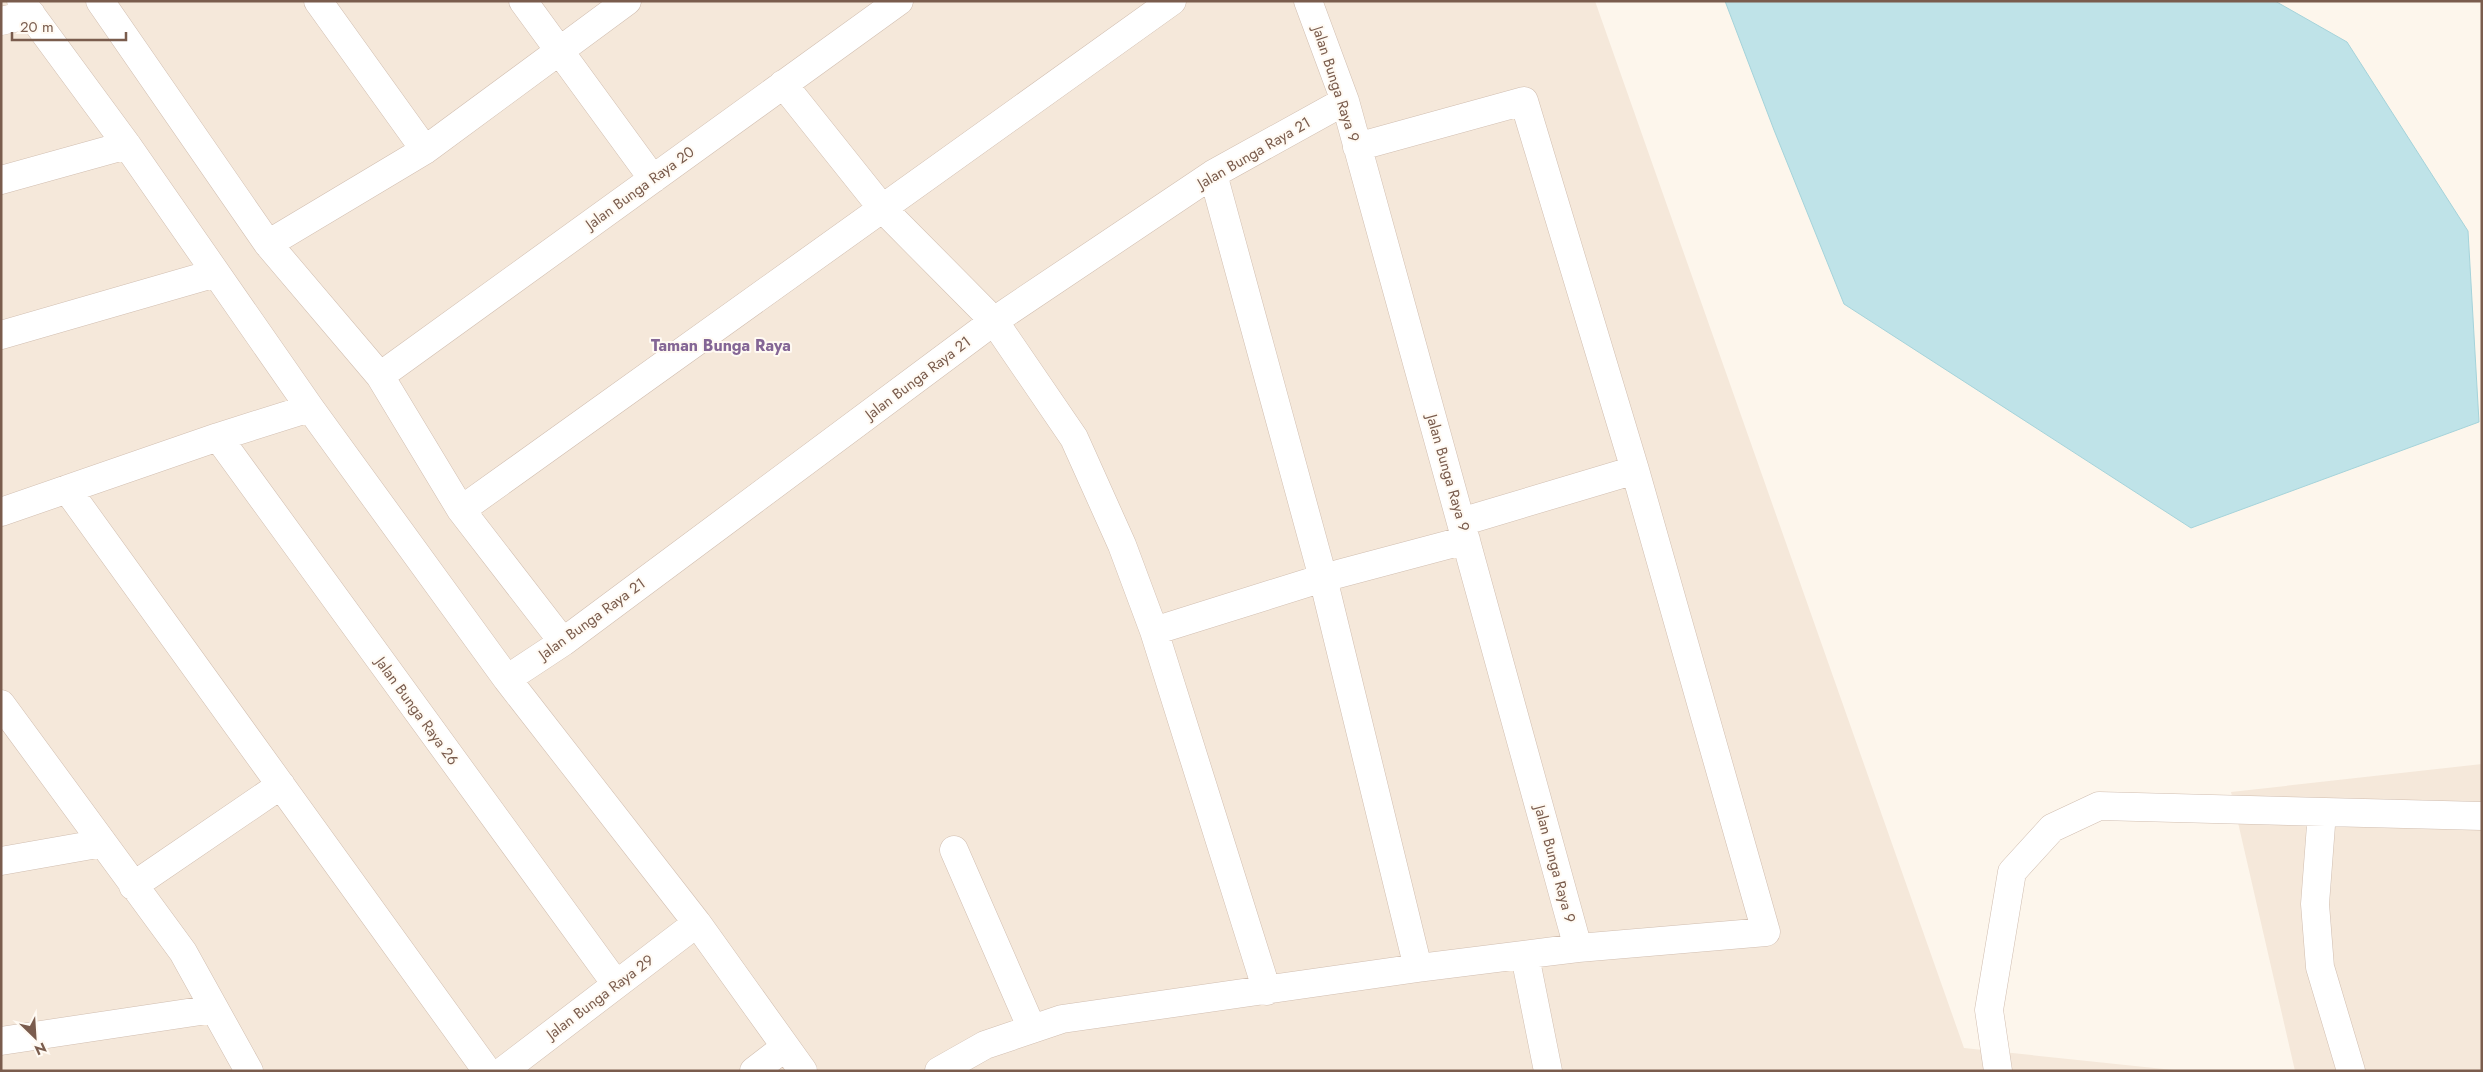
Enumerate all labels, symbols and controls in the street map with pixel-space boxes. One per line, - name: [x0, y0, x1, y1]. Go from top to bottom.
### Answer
- scale bar: [12, 10, 126, 42]
- text: 20 m: [20, 16, 54, 38]
- street label: Jalan Bunga Raya 9: [1306, 21, 1365, 145]
- street label: Jalan Bunga Raya 21: [1192, 112, 1315, 195]
- street label: Jalan Bunga Raya 20: [579, 141, 699, 236]
- street label: Jalan Bunga Raya 21: [859, 331, 975, 426]
- district label: Taman Bunga Raya: [651, 334, 791, 357]
- street label: Jalan Bunga Raya 9: [1420, 410, 1475, 534]
- street label: Jalan Bunga Raya 21: [532, 573, 650, 667]
- street label: Jalan Bunga Raya 26: [369, 651, 464, 770]
- street label: Jalan Bunga Raya 9: [1528, 801, 1581, 925]
- street label: Jalan Bunga Raya 29: [540, 949, 658, 1046]
- north arrow: [10, 1012, 60, 1062]
- text: N: [31, 1037, 50, 1060]

